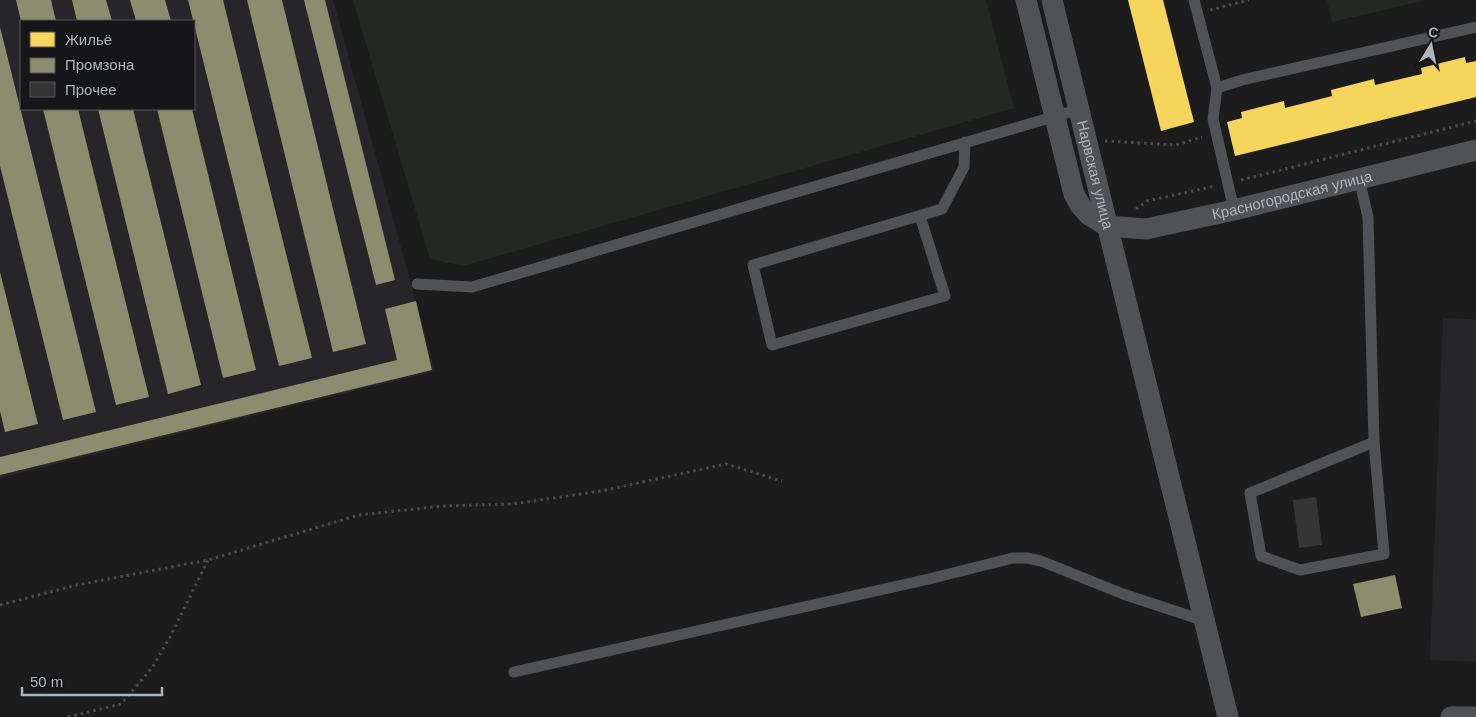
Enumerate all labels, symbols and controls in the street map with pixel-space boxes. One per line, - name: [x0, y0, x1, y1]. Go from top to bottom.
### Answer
- legend: [20, 20, 195, 110]
- north arrow: [1406, 20, 1456, 70]
- text: С: [1427, 23, 1440, 41]
- text: Жильё: [65, 31, 112, 48]
- text: Промзона: [65, 56, 135, 73]
- text: Прочее: [65, 81, 117, 98]
- street label: Нарвская улица: [1074, 118, 1117, 232]
- street label: Красногородская улица: [1210, 167, 1375, 223]
- scale bar: [22, 664, 162, 696]
- text: 50 m: [30, 673, 63, 690]

